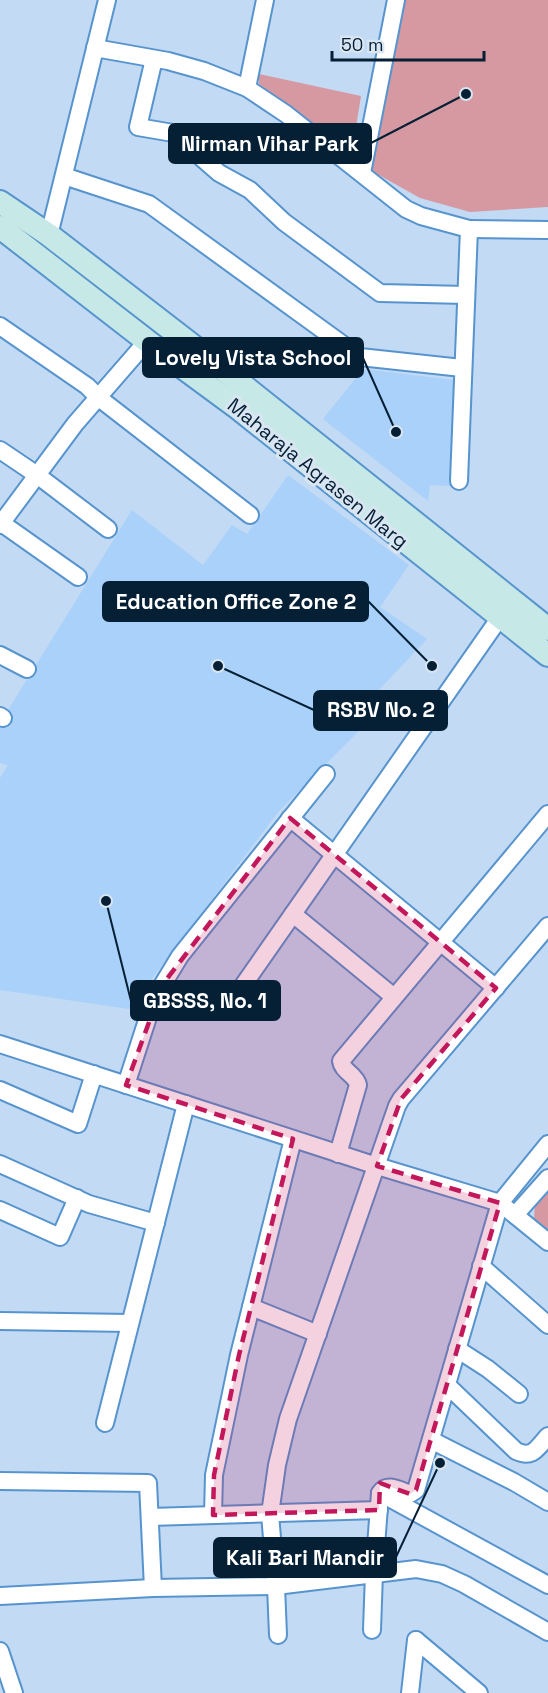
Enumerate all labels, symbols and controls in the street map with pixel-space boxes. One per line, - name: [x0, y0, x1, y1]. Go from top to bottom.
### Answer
- scale bar: [332, 24, 484, 62]
- text: 50 m: [341, 33, 383, 56]
- callout: Nirman Vihar Park: [169, 124, 371, 163]
- text: Nirman Vihar Park: [181, 130, 359, 157]
- callout: Lovely Vista School: [143, 338, 363, 377]
- text: Lovely Vista School: [155, 344, 351, 371]
- street label: Maharaja Agrasen Marg: [222, 392, 414, 554]
- callout: Education Office Zone 2: [103, 582, 368, 621]
- text: Education Office Zone 2: [116, 588, 356, 615]
- callout: RSBV No. 2: [314, 691, 447, 730]
- text: RSBV No. 2: [327, 696, 435, 723]
- callout: GBSSS, No. 1: [131, 981, 280, 1020]
- text: GBSSS, No. 1: [143, 987, 267, 1014]
- callout: Kali Bari Mandir: [214, 1538, 396, 1577]
- text: Kali Bari Mandir: [226, 1544, 384, 1571]

